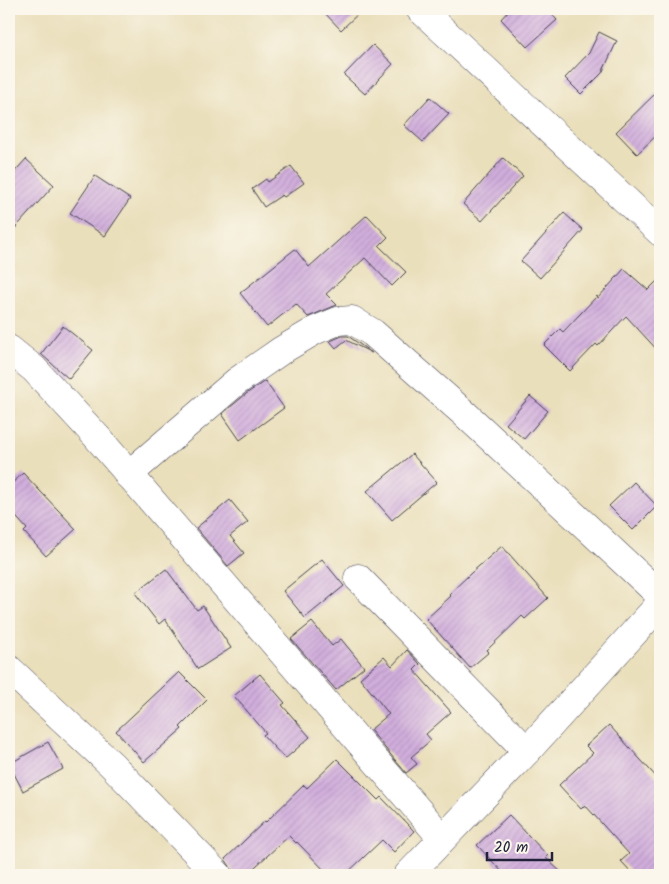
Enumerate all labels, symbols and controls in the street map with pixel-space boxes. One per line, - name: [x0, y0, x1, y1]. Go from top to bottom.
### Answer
- scale bar: [487, 829, 552, 861]
- text: 20 m: [494, 836, 528, 860]

